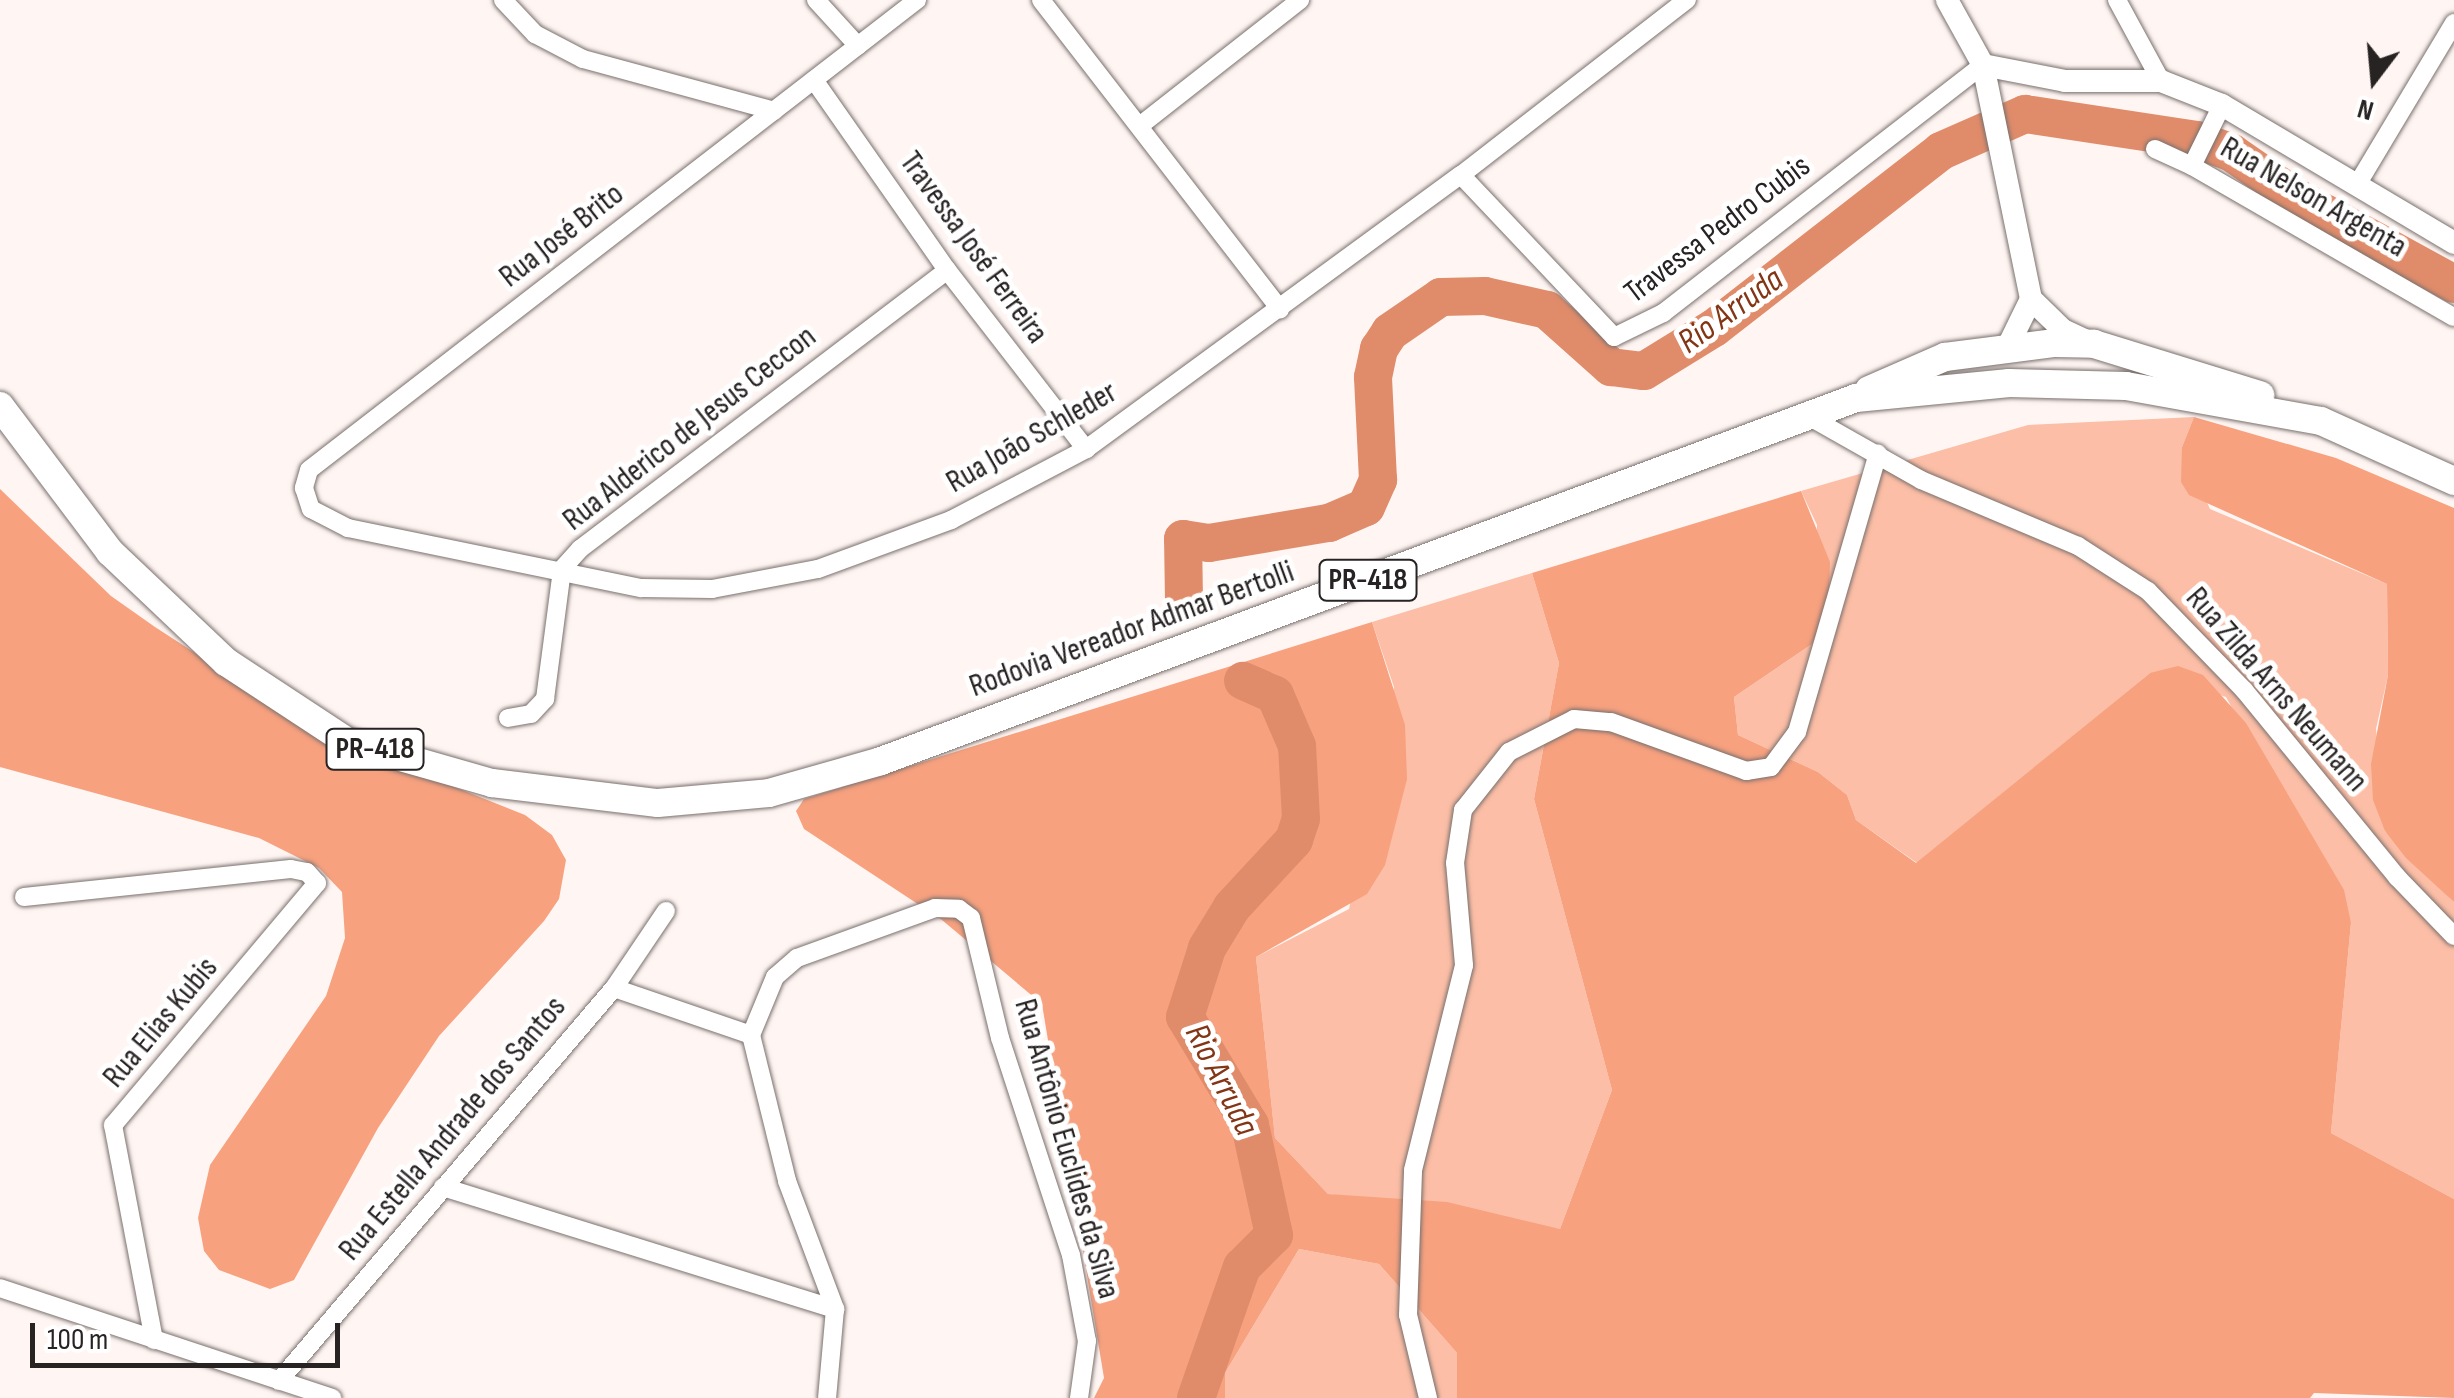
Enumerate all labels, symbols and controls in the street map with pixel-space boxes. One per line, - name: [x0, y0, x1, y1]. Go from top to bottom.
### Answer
- north arrow: [2324, 30, 2424, 130]
- text: N: [2354, 91, 2377, 127]
- street label: Rua Nelson Argenta: [2213, 129, 2413, 267]
- street label: Travessa José Ferreira: [891, 145, 1055, 351]
- street label: Travessa Pedro Cubis: [1618, 148, 1818, 312]
- street label: Rua José Brito: [492, 176, 632, 296]
- water label: Rio Arruda: [1670, 259, 1792, 363]
- street label: Rua Alderico de Jesus Ceccon: [556, 318, 824, 540]
- street label: Rua João Schleder: [940, 374, 1124, 502]
- street label: Rodovia Vereador Admar Bertolli: [964, 553, 1300, 707]
- road number: PR-418: [1318, 555, 1418, 605]
- street label: Rua Zilda Arns Neumann: [2177, 580, 2375, 800]
- road number: PR-418: [325, 724, 425, 774]
- street label: Rua Elias Kubis: [95, 950, 227, 1096]
- street label: Rua Estella Andrade dos Santos: [331, 989, 575, 1269]
- street label: Rua Antônio Euclides da Silva: [1005, 995, 1127, 1303]
- water label: Rio Arruda: [1175, 1017, 1267, 1143]
- scale bar: [35, 1303, 345, 1365]
- text: 100 m: [47, 1322, 108, 1358]

